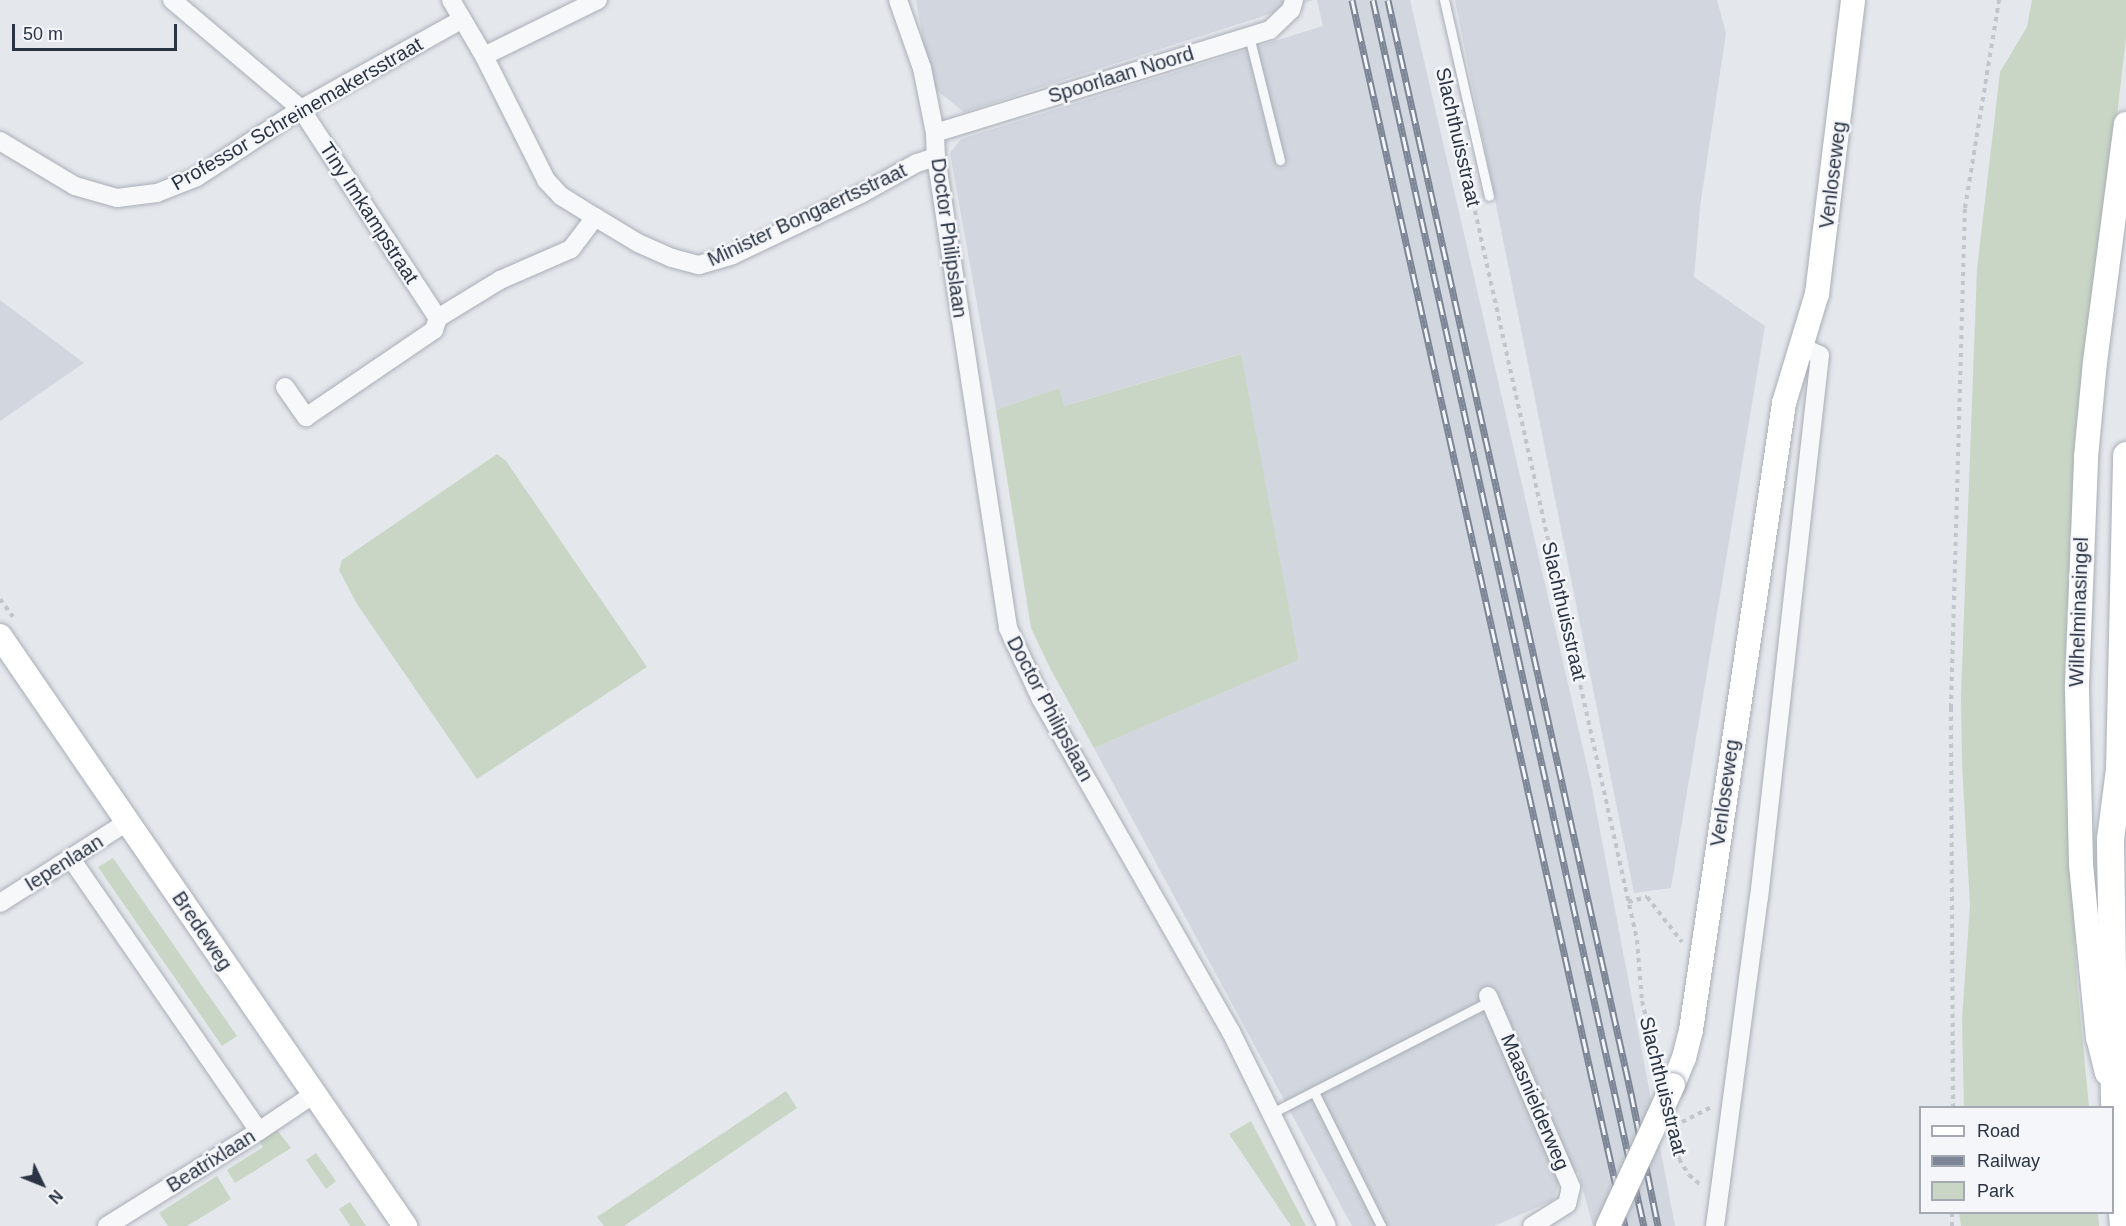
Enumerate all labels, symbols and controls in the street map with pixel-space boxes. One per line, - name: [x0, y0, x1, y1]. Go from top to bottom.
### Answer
- scale bar: [15, 12, 180, 50]
- text: 50 m: [23, 24, 63, 44]
- street label: Professor Schreinemakersstraat: [167, 32, 427, 196]
- street label: Spoorlaan Noord: [1045, 41, 1197, 109]
- street label: Slachthuisstraat: [1430, 65, 1486, 209]
- street label: Venloseweg: [1815, 120, 1851, 230]
- street label: Tiny Imkampstraat: [314, 138, 424, 288]
- street label: Doctor Philipslaan: [926, 157, 972, 319]
- street label: Minister Bongaertsstraat: [704, 158, 910, 272]
- street label: Wilhelminasingel: [2064, 537, 2094, 687]
- street label: Slachthuisstraat: [1536, 539, 1592, 683]
- street label: Doctor Philipslaan: [1002, 632, 1098, 786]
- street label: Venloseweg: [1706, 738, 1744, 848]
- street label: Iepenlaan: [20, 830, 108, 896]
- street label: Bredeweg: [167, 887, 237, 975]
- street label: Slachthuisstraat: [1634, 1014, 1692, 1158]
- street label: Maasnielderweg: [1496, 1030, 1574, 1174]
- legend: [1919, 1106, 2114, 1214]
- text: Road: [1977, 1121, 2020, 1141]
- street label: Beatrixlaan: [162, 1124, 260, 1198]
- text: Railway: [1977, 1151, 2040, 1171]
- north arrow: [12, 1154, 72, 1214]
- text: Park: [1977, 1181, 2014, 1201]
- text: N: [45, 1187, 66, 1207]

